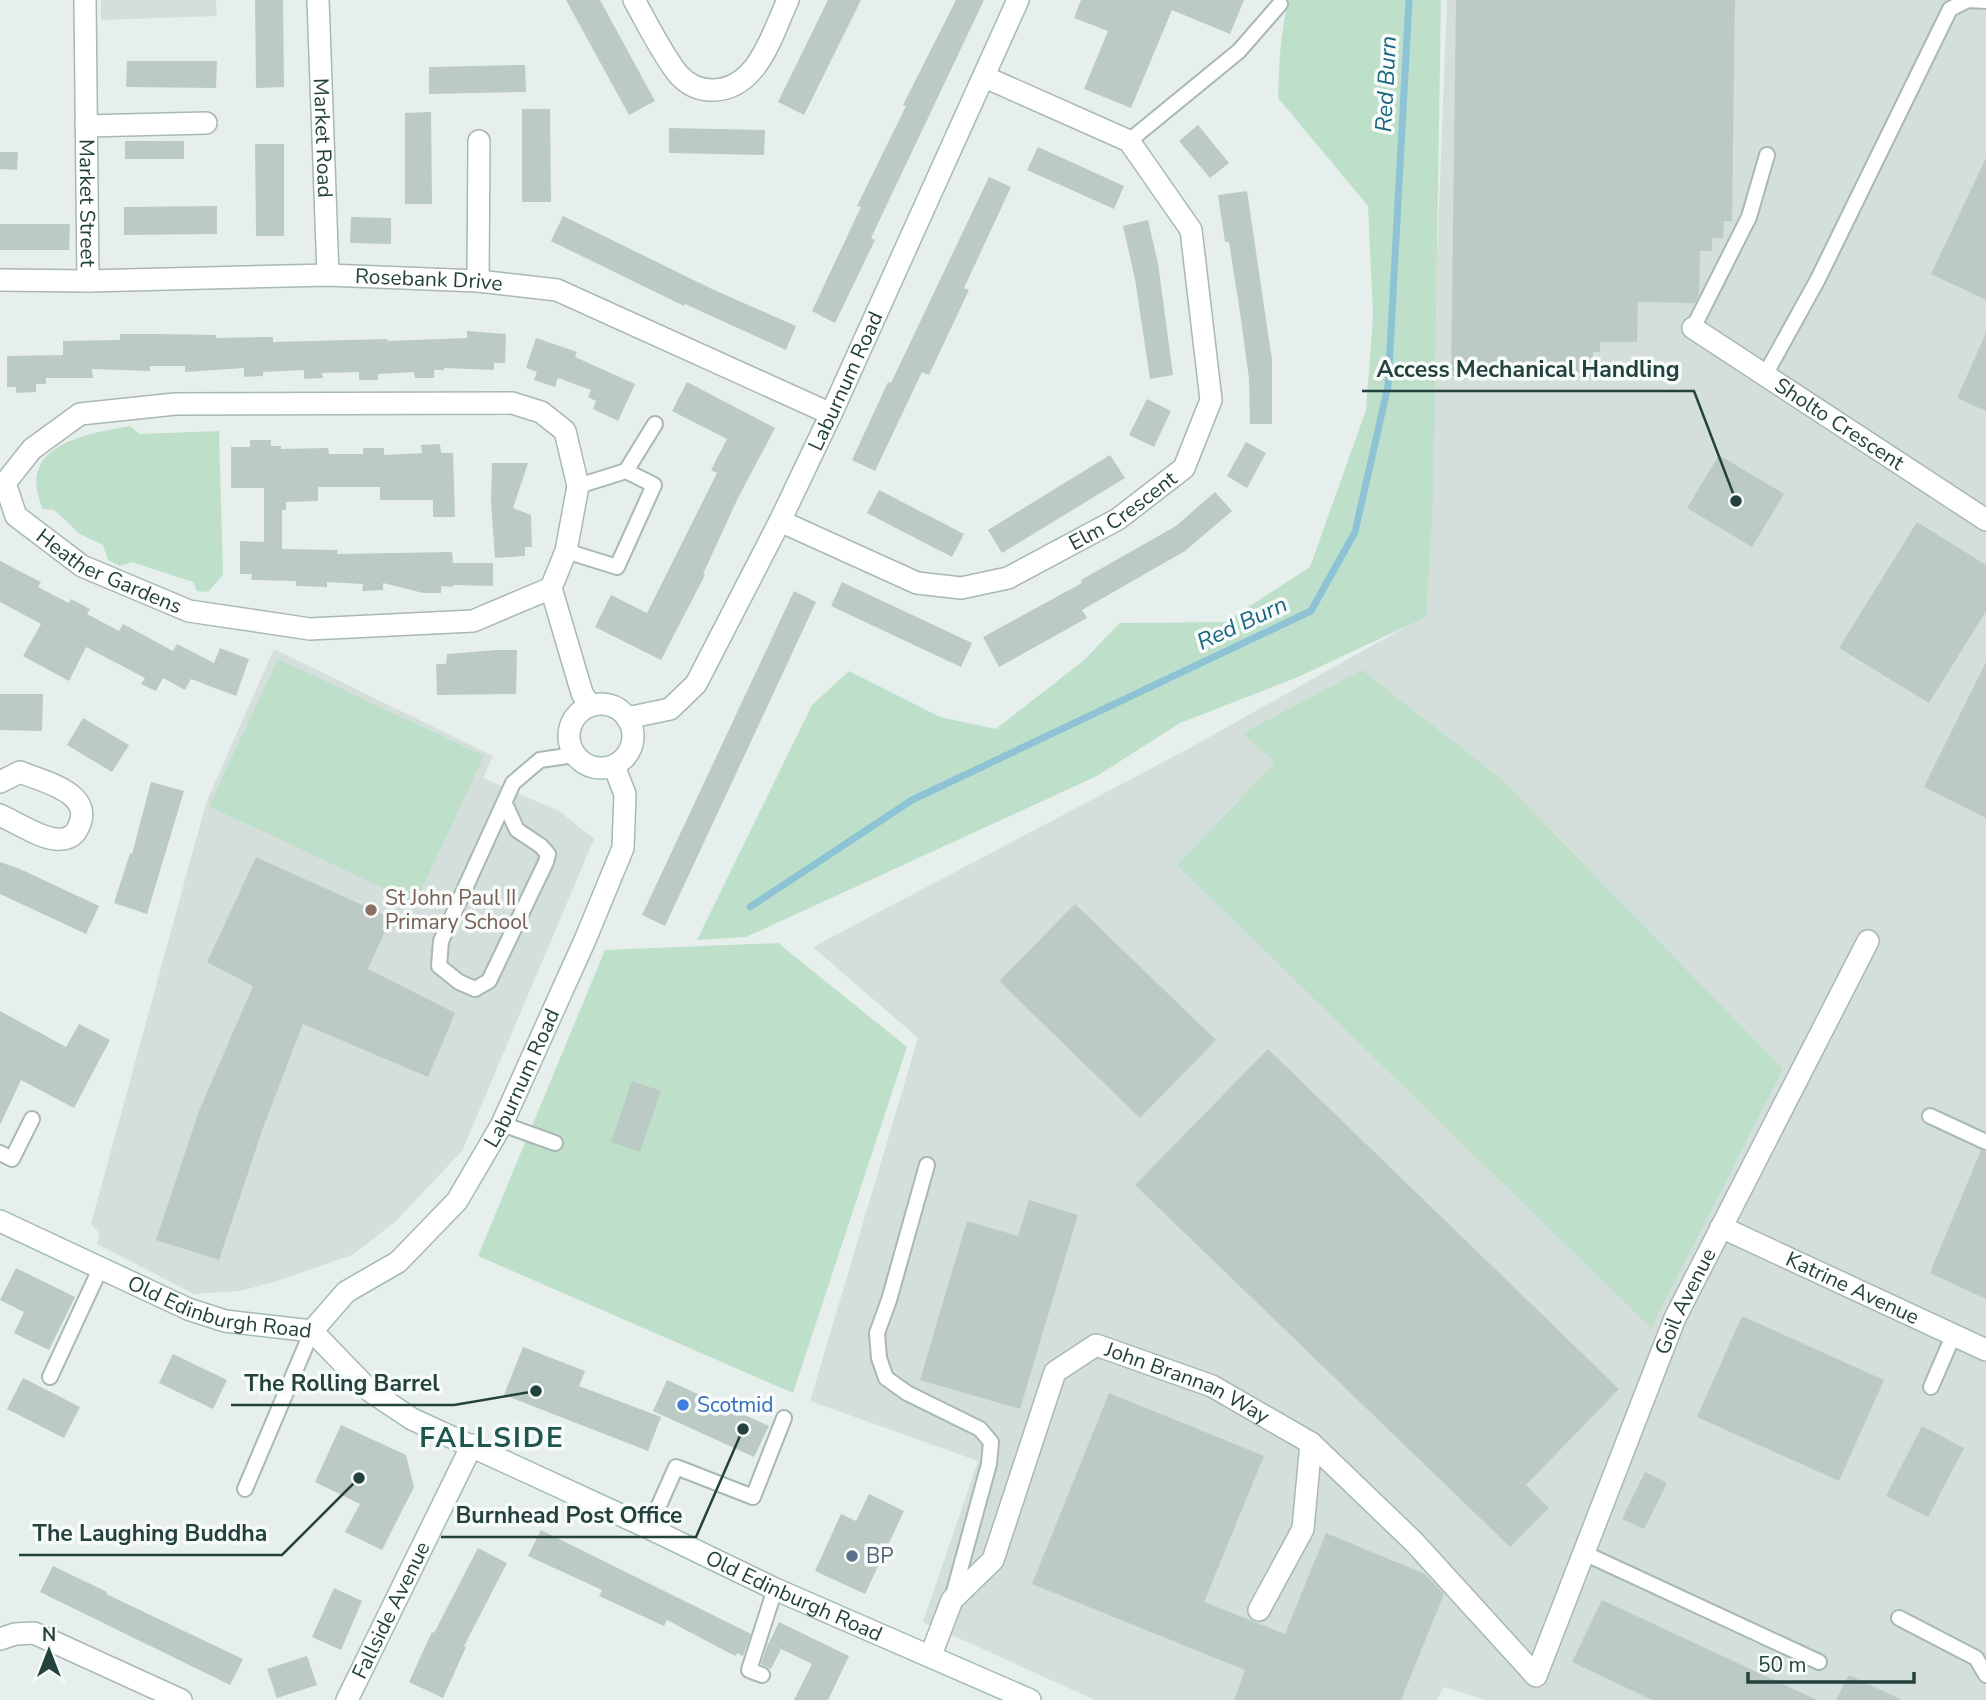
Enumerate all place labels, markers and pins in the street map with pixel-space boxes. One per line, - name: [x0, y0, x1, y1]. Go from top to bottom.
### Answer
- callout: Access Mechanical Handling: [1362, 347, 1694, 391]
- place label: St John Paul II Primary School: [385, 884, 529, 936]
- marker: St John Paul II Primary School: [363, 902, 379, 918]
- callout: The Rolling Barrel: [231, 1361, 454, 1405]
- place label: Scotmid: [697, 1391, 773, 1419]
- marker: Scotmid: [675, 1397, 691, 1413]
- callout: Burnhead Post Office: [441, 1493, 696, 1537]
- callout: The Laughing Buddha: [19, 1511, 282, 1555]
- place label: BP: [866, 1542, 894, 1570]
- marker: BP: [844, 1548, 860, 1564]

